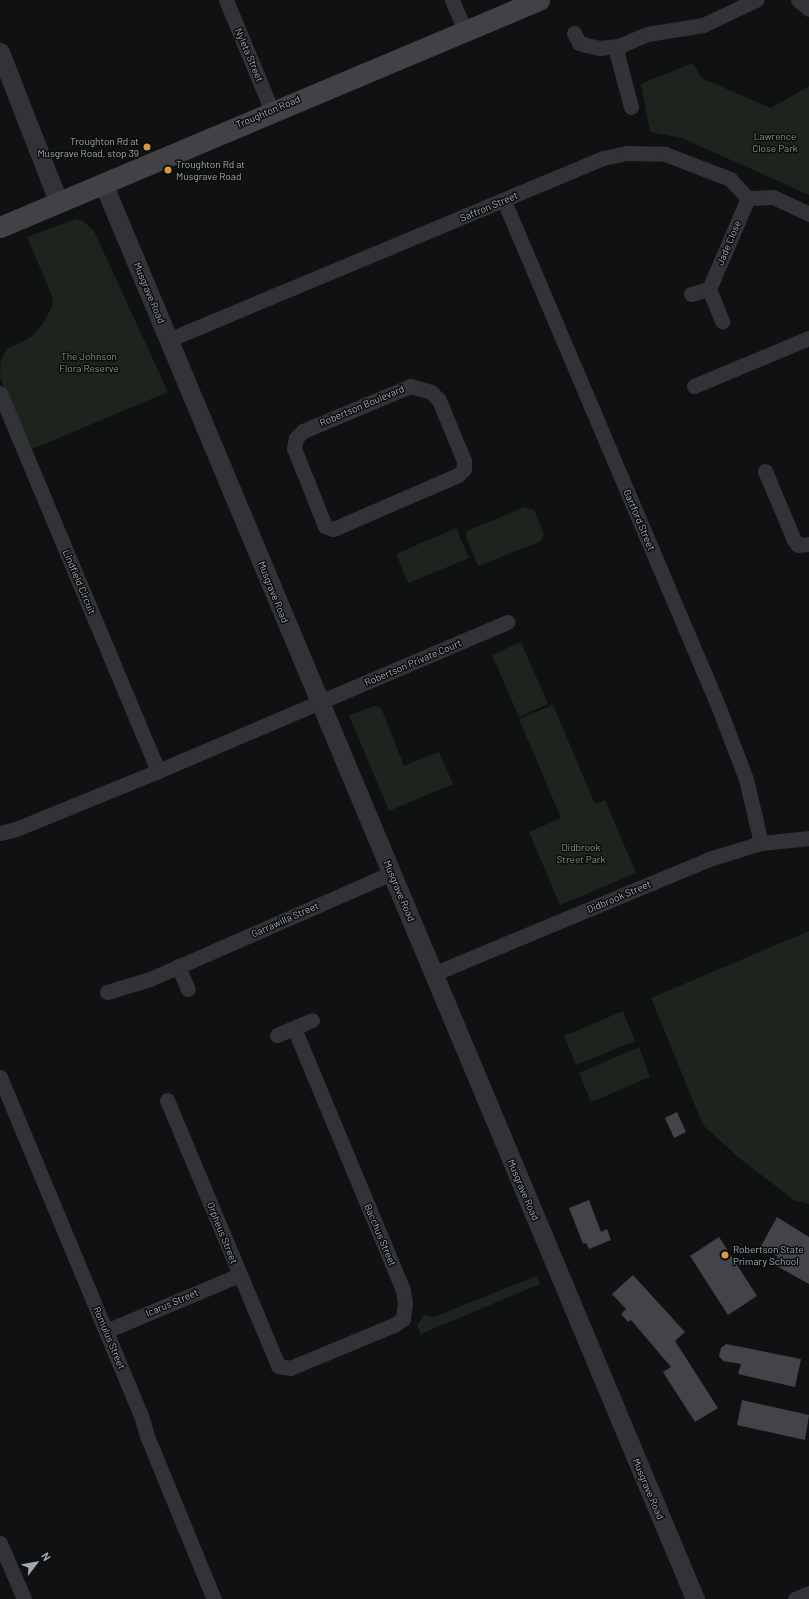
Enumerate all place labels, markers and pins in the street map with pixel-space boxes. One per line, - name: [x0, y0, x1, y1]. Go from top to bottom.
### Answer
- place label: Troughton Rd at Musgrave Road, stop 39: [37, 135, 139, 158]
- marker: Troughton Rd at Musgrave Road, stop 39: [142, 142, 152, 152]
- place label: Troughton Rd at Musgrave Road: [176, 158, 245, 182]
- marker: Troughton Rd at Musgrave Road: [163, 165, 173, 175]
- place label: Robertson State Primary School: [733, 1243, 804, 1266]
- marker: Robertson State Primary School: [720, 1250, 730, 1260]

